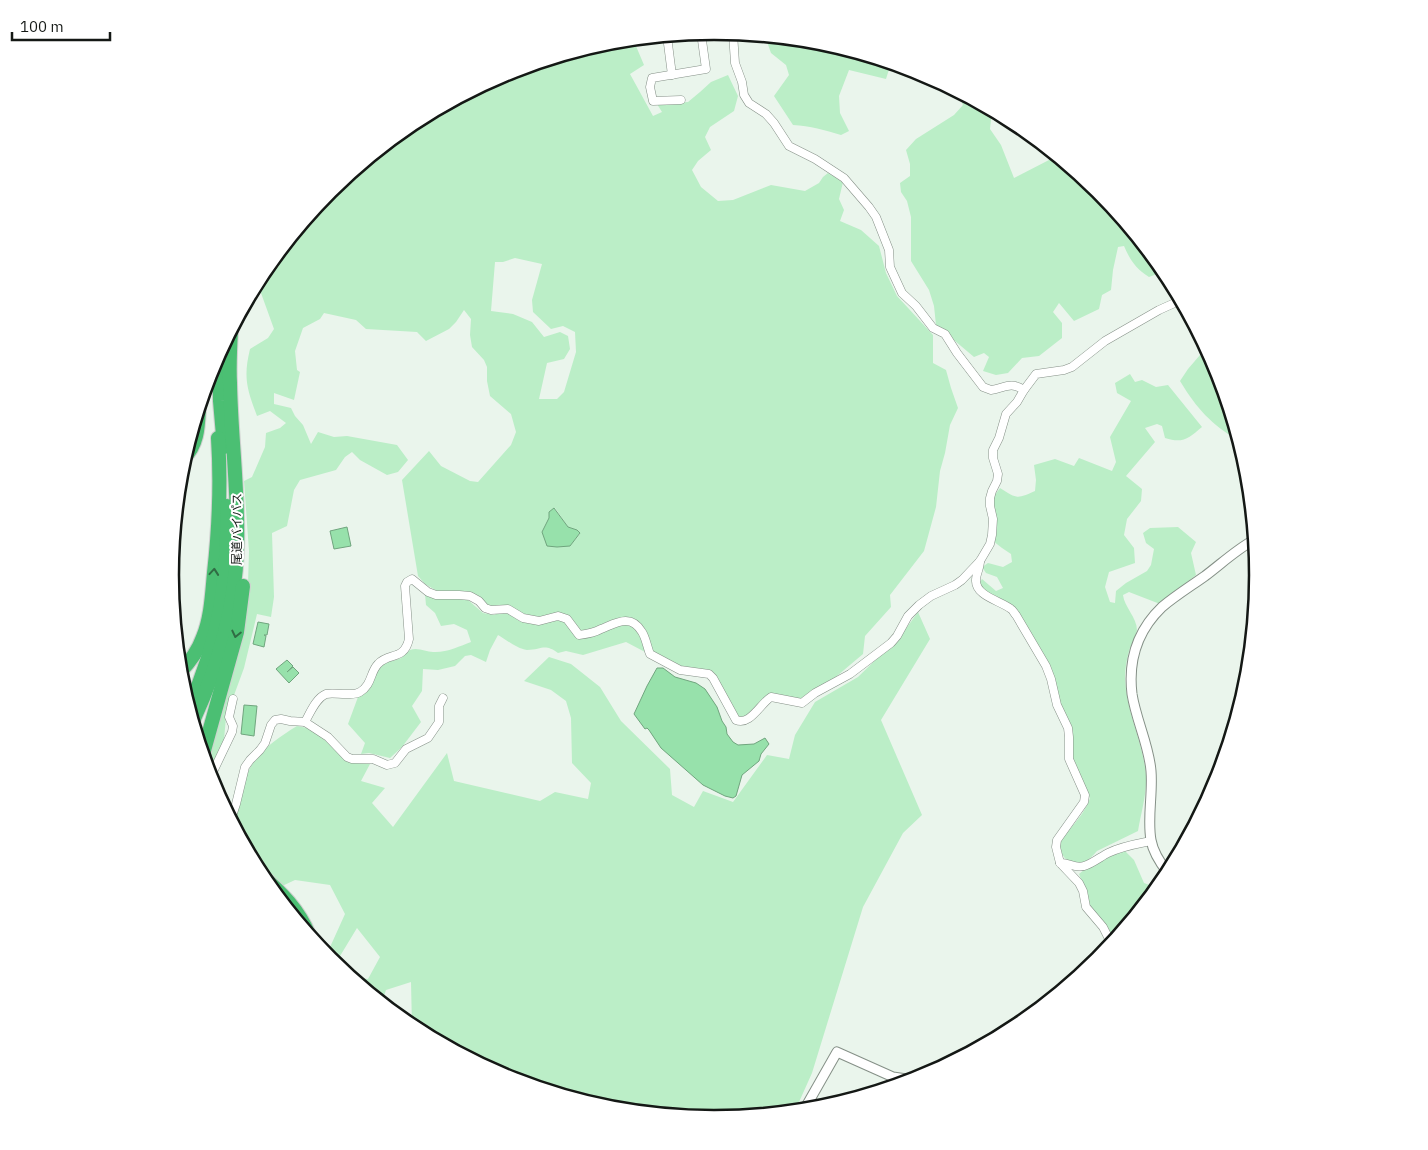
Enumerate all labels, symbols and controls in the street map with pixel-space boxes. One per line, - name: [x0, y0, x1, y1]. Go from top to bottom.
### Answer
- scale bar: [12, 10, 110, 42]
- text: 100 m: [20, 17, 64, 36]
- street label: 尾道バイパス: [229, 493, 244, 565]
- one-way arrow: [209, 567, 220, 575]
- one-way arrow: [231, 629, 242, 638]

